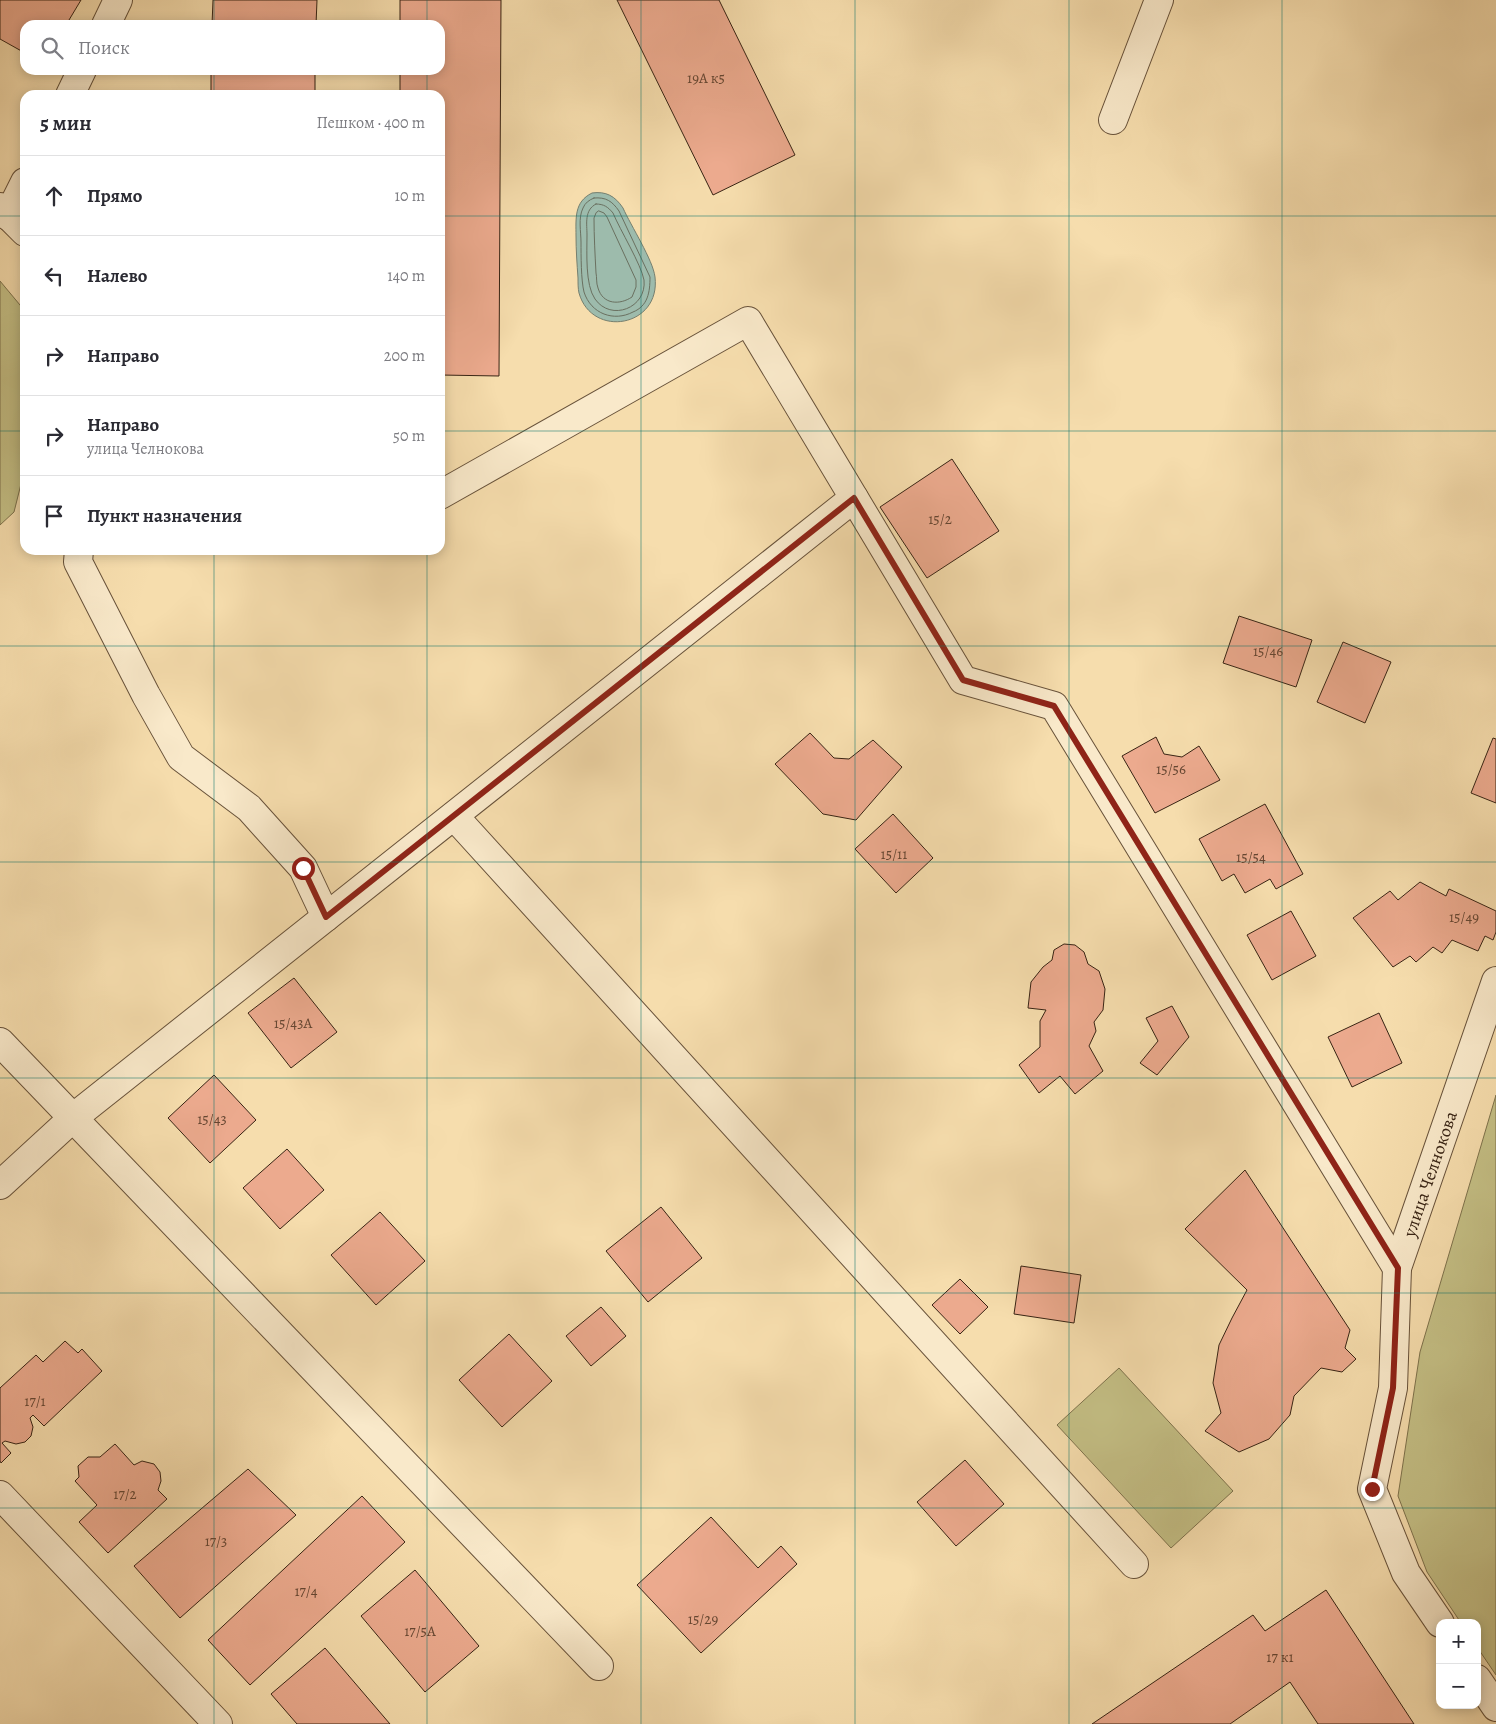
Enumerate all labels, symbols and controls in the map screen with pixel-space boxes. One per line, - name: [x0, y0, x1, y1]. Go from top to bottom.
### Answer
- search box: [20, 20, 445, 75]
- icon: search: [38, 34, 66, 62]
- text: Поиск: [78, 35, 130, 61]
- house number: 19А к5: [687, 68, 725, 88]
- text: 5 мин: [40, 109, 92, 137]
- text: Пешком · 400 m: [316, 112, 425, 134]
- icon: ahead: [40, 182, 68, 210]
- text: Прямо: [87, 183, 142, 209]
- text: 10 m: [395, 185, 425, 207]
- icon: left: [40, 262, 68, 290]
- text: Налево: [87, 263, 147, 289]
- text: 140 m: [387, 265, 425, 287]
- icon: right: [40, 342, 68, 370]
- text: Направо: [87, 343, 159, 369]
- text: 200 m: [384, 345, 425, 367]
- text: Направо: [87, 412, 159, 438]
- icon: right: [40, 422, 68, 450]
- text: 50 m: [393, 425, 425, 447]
- text: улица Челнокова: [87, 438, 204, 460]
- icon: arrive: [40, 502, 68, 530]
- text: Пункт назначения: [87, 503, 242, 529]
- house number: 15/2: [928, 509, 952, 529]
- house number: 15/46: [1253, 641, 1283, 661]
- house number: 15/56: [1156, 759, 1186, 779]
- house number: 15/11: [881, 844, 907, 864]
- house number: 15/54: [1236, 847, 1266, 867]
- route start: [292, 857, 315, 880]
- house number: 15/49: [1449, 907, 1479, 927]
- house number: 15/43А: [274, 1013, 312, 1033]
- street label: улица Челнокова: [1397, 1107, 1463, 1241]
- house number: 15/43: [197, 1109, 227, 1129]
- house number: 17/1: [24, 1391, 46, 1411]
- route end: [1361, 1478, 1384, 1501]
- house number: 17/2: [113, 1484, 137, 1504]
- house number: 17/3: [205, 1531, 227, 1551]
- house number: 17/4: [294, 1581, 318, 1601]
- house number: 15/29: [688, 1609, 718, 1629]
- map controls: [1436, 1619, 1481, 1709]
- button: +: [1436, 1619, 1481, 1664]
- house number: 17/5А: [404, 1621, 436, 1641]
- house number: 17 к1: [1266, 1647, 1294, 1667]
- button: −: [1436, 1664, 1481, 1709]

